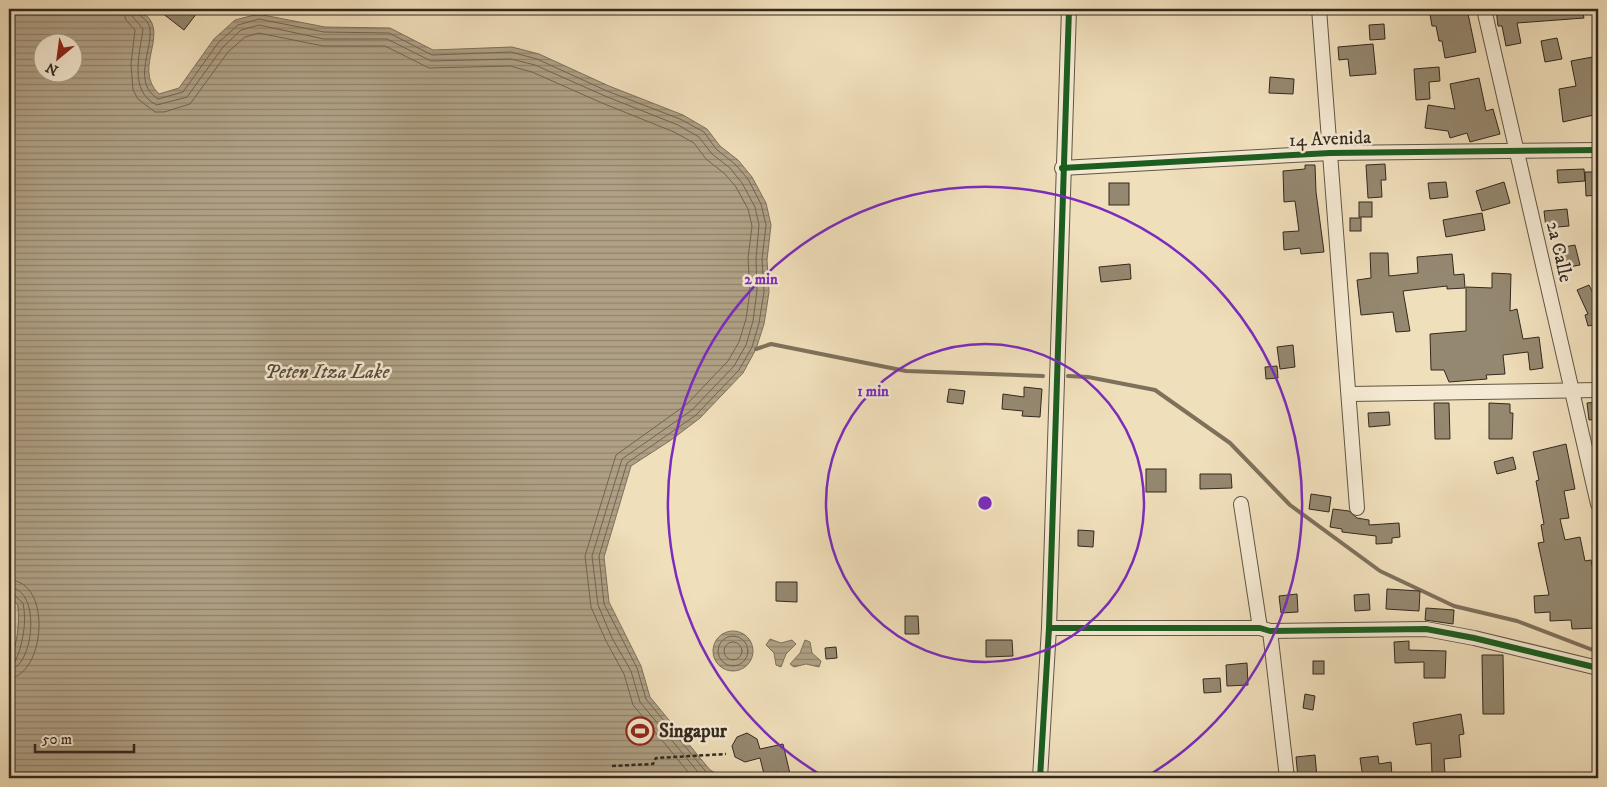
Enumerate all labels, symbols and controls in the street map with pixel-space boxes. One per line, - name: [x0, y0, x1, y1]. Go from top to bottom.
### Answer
- north arrow: [32, 32, 82, 82]
- text: N: [42, 58, 62, 79]
- street label: 14 Avenida: [1288, 126, 1372, 152]
- street label: 2a Calle: [1541, 219, 1577, 285]
- text: 2 min: [744, 270, 778, 289]
- water label: Peten Itza Lake: [265, 360, 390, 385]
- text: 1 min: [857, 382, 889, 401]
- centre of rings: [976, 494, 994, 512]
- sports icon: Singapur: [625, 716, 655, 746]
- place label: Singapur: [659, 720, 728, 743]
- scale bar: [35, 722, 134, 754]
- text: 50 m: [42, 730, 72, 749]

